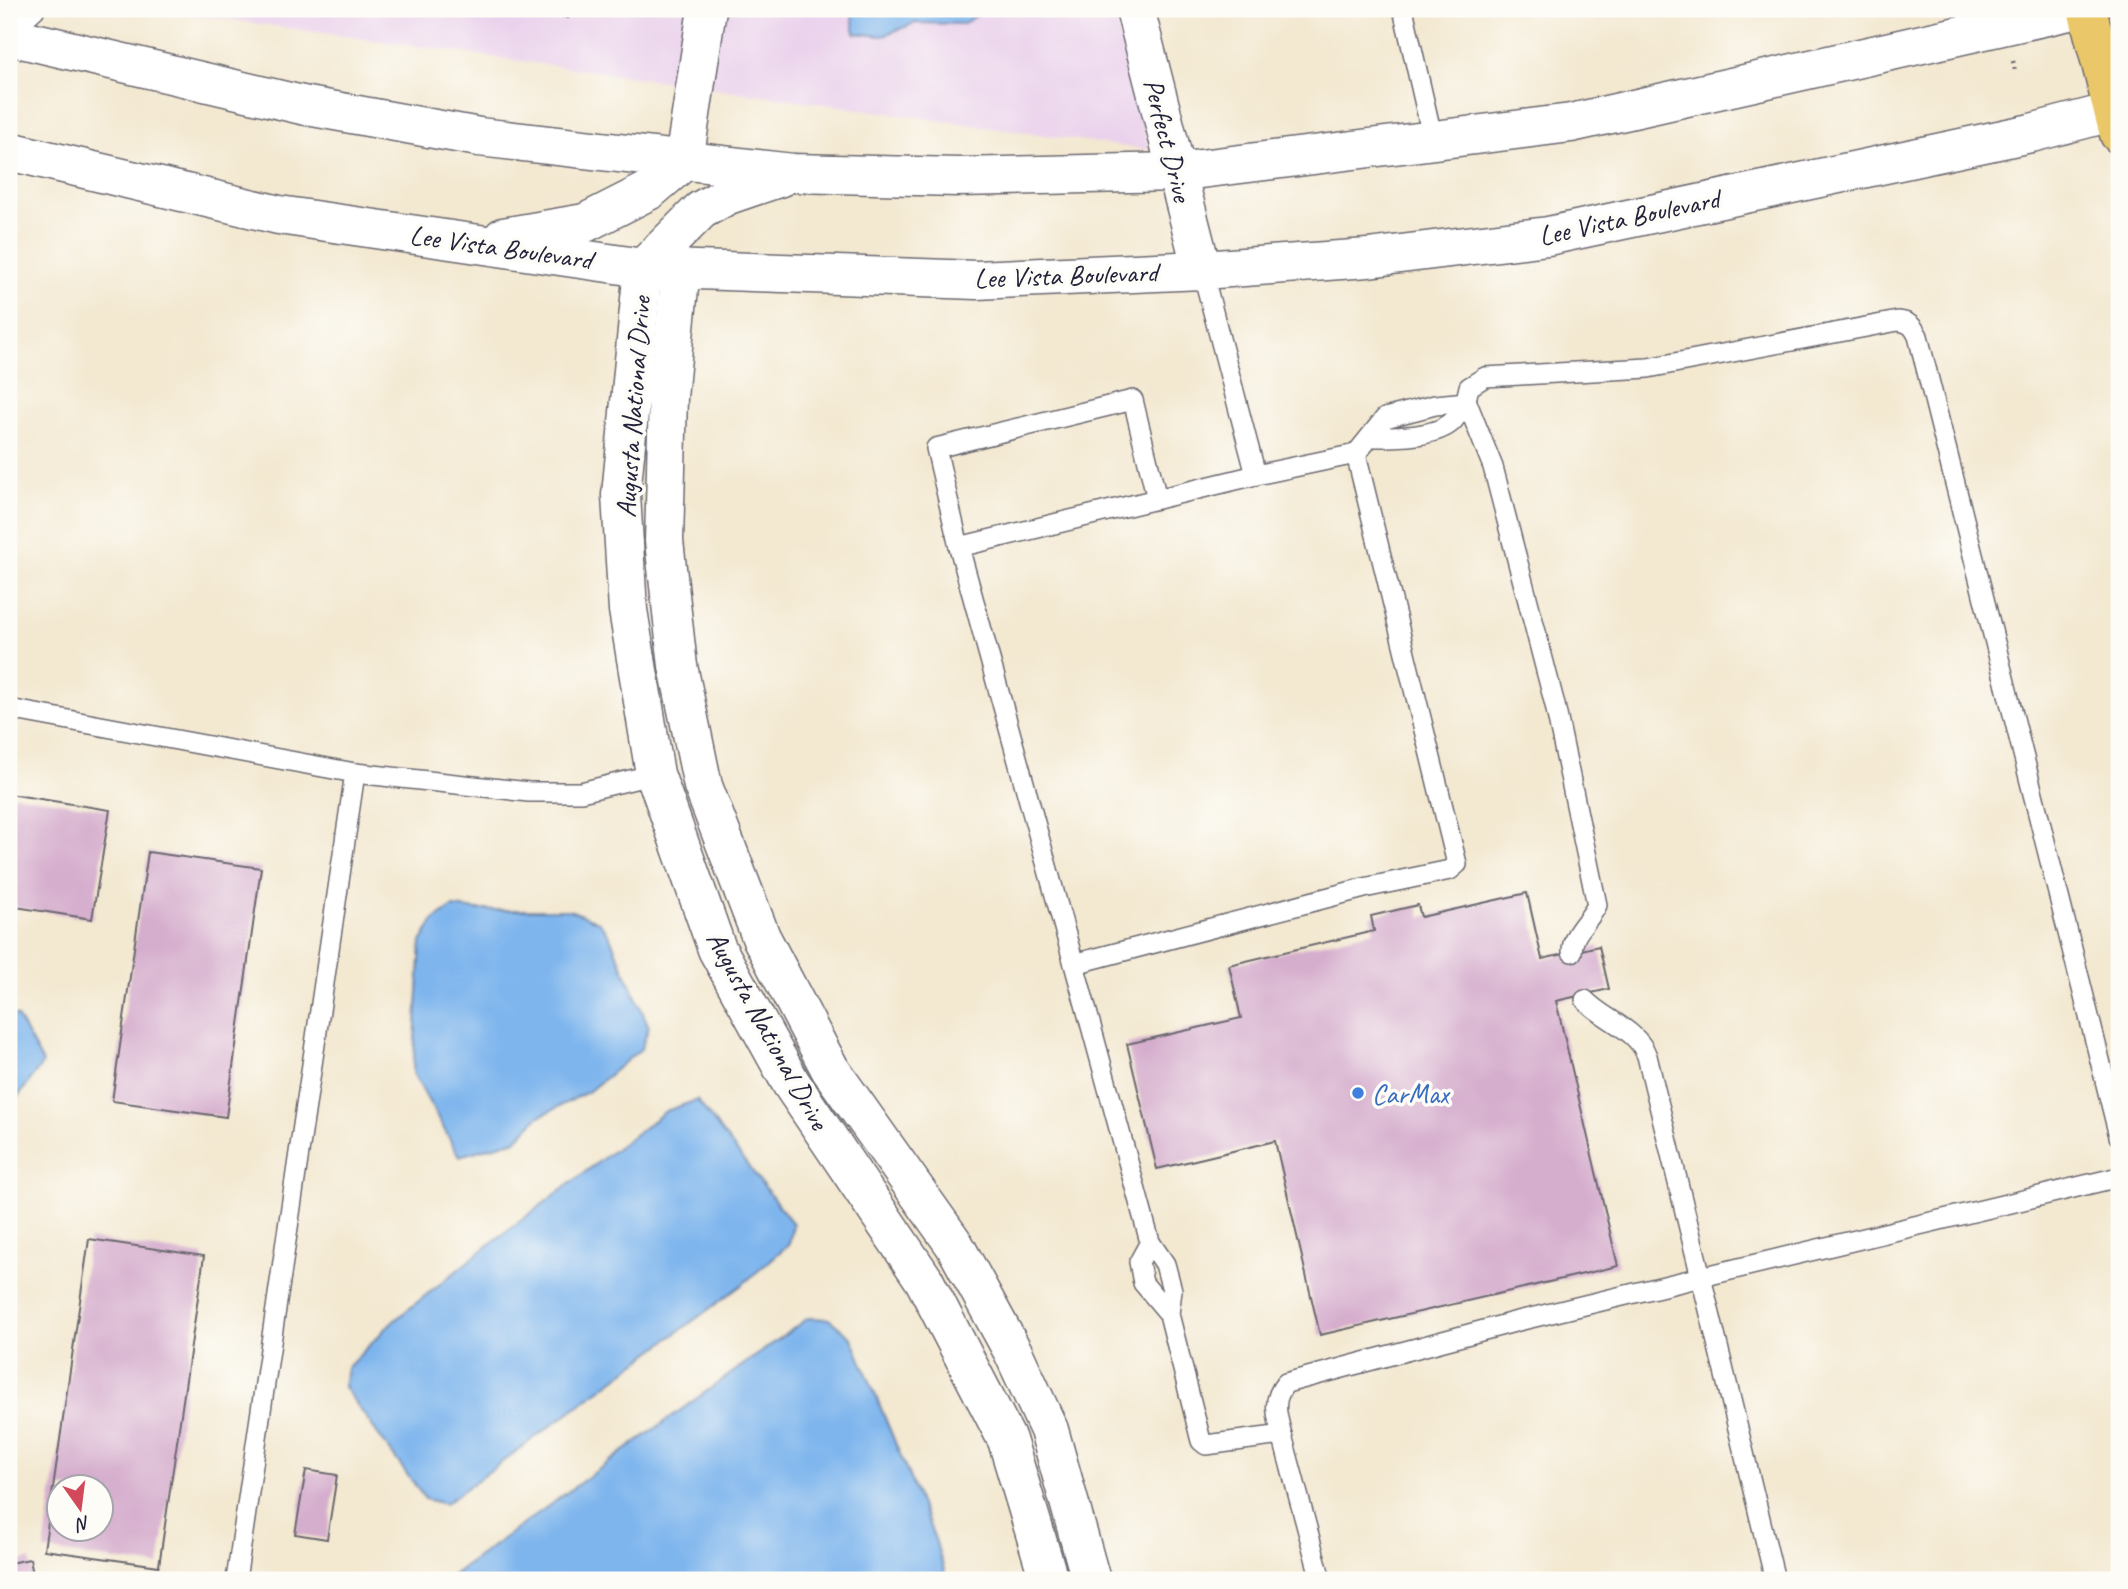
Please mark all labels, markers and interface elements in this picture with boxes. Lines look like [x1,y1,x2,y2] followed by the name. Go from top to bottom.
[1136,75,1201,207] street label: Perfect Drive
[1536,180,1726,253] street label: Lee Vista Boulevard
[408,217,598,278] street label: Lee Vista Boulevard
[974,254,1162,296] street label: Lee Vista Boulevard
[608,293,658,519] street label: Augusta National Drive
[699,925,838,1137] street label: Augusta National Drive
[1372,1076,1451,1111] place label: CarMax
[1350,1085,1366,1101] marker: CarMax
[46,1474,116,1544] north arrow
[72,1510,92,1537] text: N

